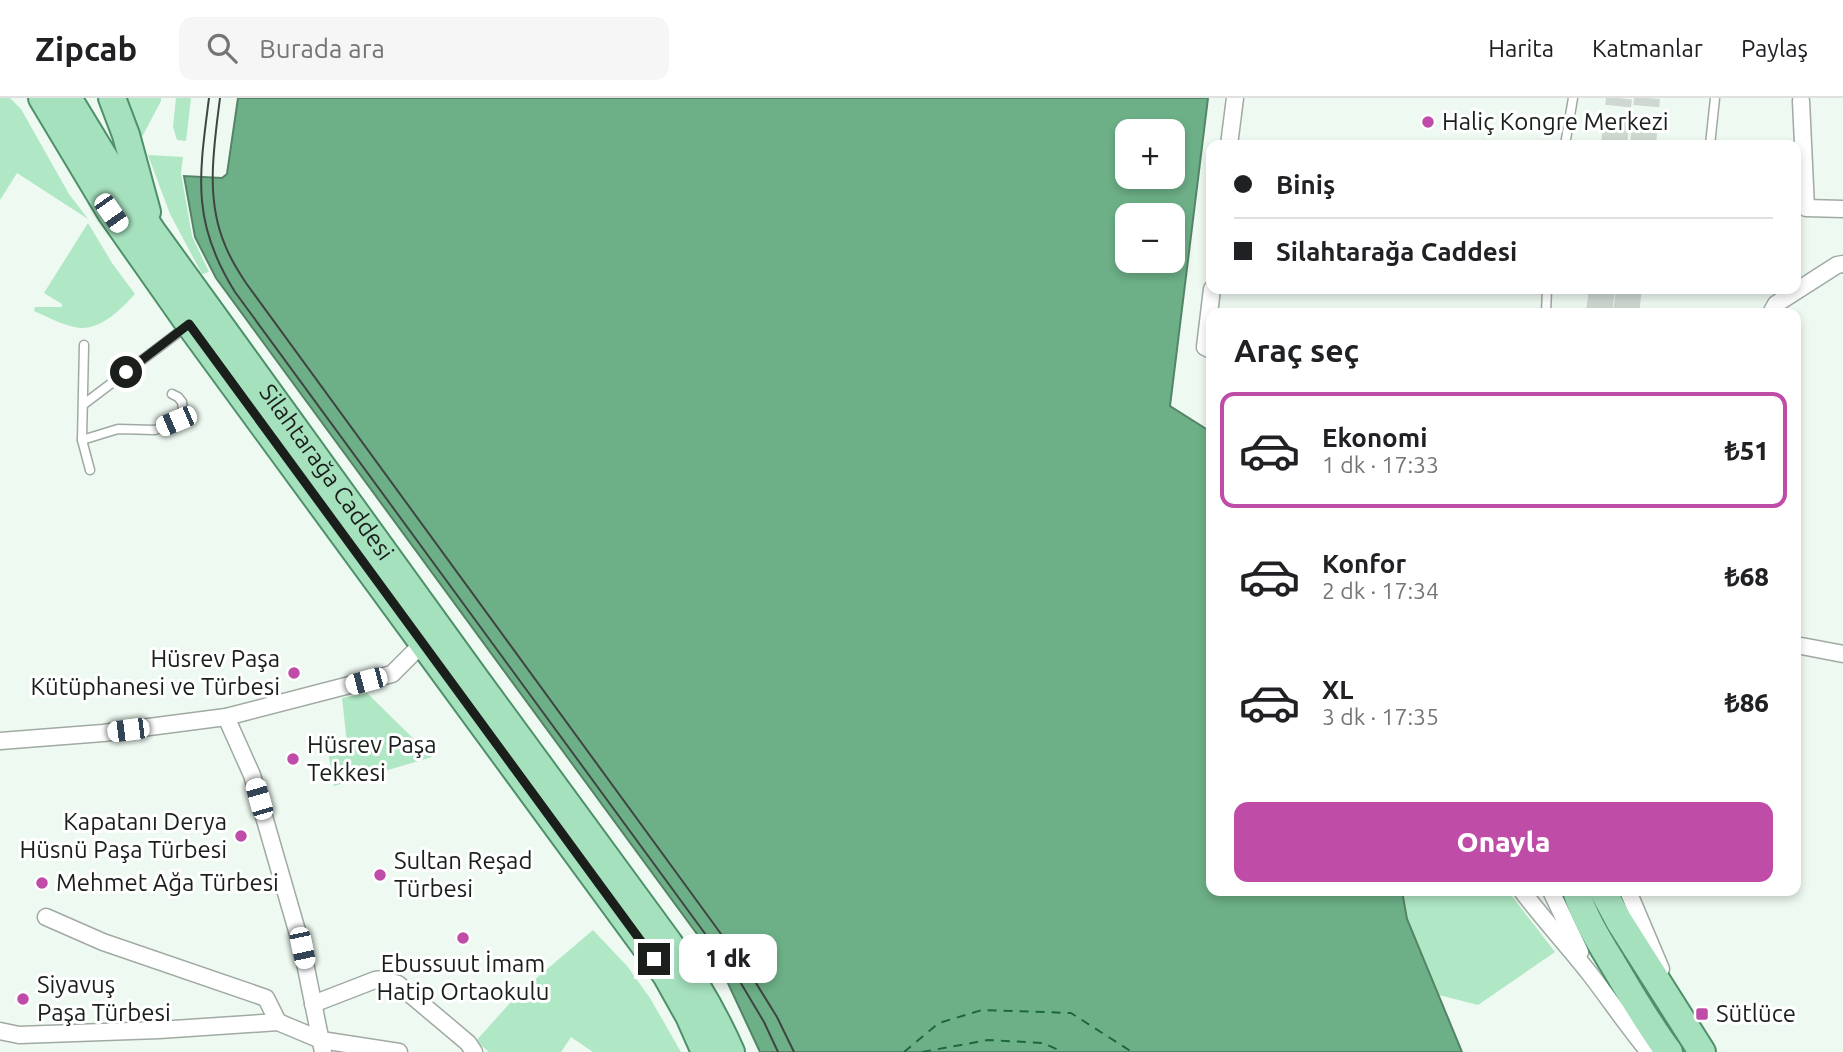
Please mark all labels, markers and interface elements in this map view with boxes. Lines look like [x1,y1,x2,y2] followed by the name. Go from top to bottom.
[179,17,669,80] search box
[203,29,241,67] icon: search
[35,30,137,67] text: Zipcab
[259,34,385,63] text: Burada ara
[1488,35,1554,62] text: Harita
[1592,35,1703,62] text: Katmanlar
[1741,35,1808,62] text: Paylaş
[1442,108,1669,135] place label: Haliç Kongre Merkezi
[1420,114,1436,130] marker: Haliç Kongre Merkezi
[1115,119,1185,273] map controls
[1115,119,1185,189] button: +
[1276,170,1335,199] text: Biniş
[91,190,132,236] car
[1115,203,1185,273] button: −
[1276,237,1517,266] text: Silahtarağa Caddesi
[1234,332,1359,368] text: Araç seç
[110,356,142,388] route start
[254,379,399,565] street label: Silahtarağa Caddesi
[153,403,200,439] car
[1238,419,1301,482] icon: car
[1322,423,1427,452] text: Ekonomi
[1725,436,1769,465] text: ₺51
[1322,452,1439,477] text: 1 dk · 17:33
[1238,545,1301,608] icon: car
[1322,549,1406,578] text: Konfor
[1725,562,1769,591] text: ₺68
[1322,578,1439,603] text: 2 dk · 17:34
[30,645,280,700] place label: Hüsrev Paşa Kütüphanesi ve Türbesi
[286,665,302,681] marker: Hüsrev Paşa Kütüphanesi ve Türbesi
[343,665,390,697] car
[1238,671,1301,734] icon: car
[1322,675,1353,704] text: XL
[1725,688,1769,717] text: ₺86
[1322,704,1439,729] text: 3 dk · 17:35
[106,717,151,743] car
[307,731,437,786] place label: Hüsrev Paşa Tekkesi
[285,751,301,767] marker: Hüsrev Paşa Tekkesi
[244,776,275,822] car
[1234,802,1773,882] button: Onayla
[20,808,227,863] place label: Kapatanı Derya Hüsnü Paşa Türbesi
[233,828,249,844] marker: Kapatanı Derya Hüsnü Paşa Türbesi
[394,847,532,902] place label: Sultan Reşad Türbesi
[372,867,388,883] marker: Sultan Reşad Türbesi
[56,869,279,896] place label: Mehmet Ağa Türbesi
[34,875,50,891] marker: Mehmet Ağa Türbesi
[288,925,317,971] car
[455,930,471,946] marker: Ebussuut İmam Hatip Ortaokulu
[678,934,776,984] callout: 1 dk
[638,943,670,975] route end
[705,946,751,971] text: 1 dk
[376,950,550,1005] place label: Ebussuut İmam Hatip Ortaokulu
[37,971,171,1026] place label: Siyavuş Paşa Türbesi
[15,991,31,1007] marker: Siyavuş Paşa Türbesi
[1716,1000,1796,1027] place label: Sütlüce
[1694,1006,1710,1022] marker: Sütlüce

